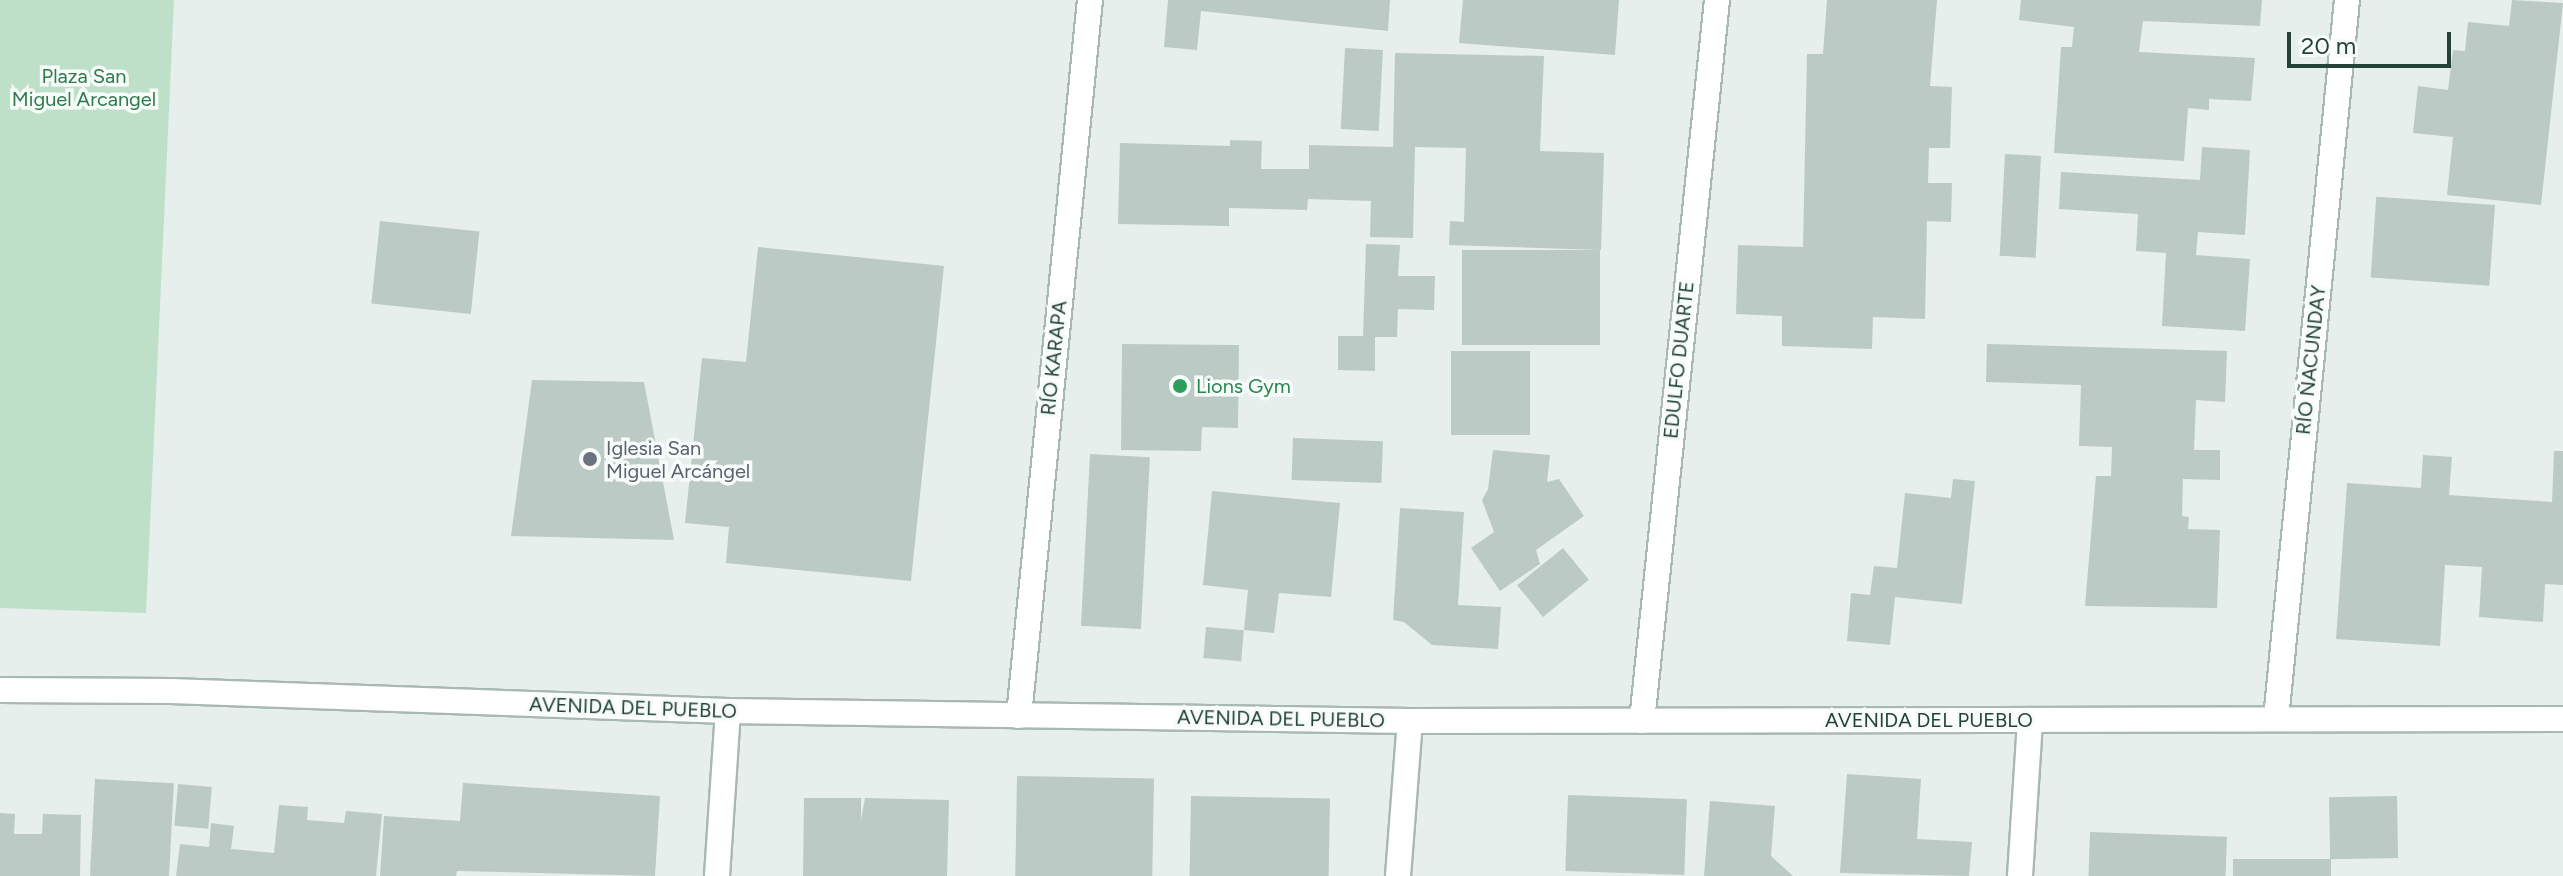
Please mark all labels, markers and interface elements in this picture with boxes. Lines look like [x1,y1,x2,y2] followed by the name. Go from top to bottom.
[2291,16,2455,66] scale bar
[2301,31,2356,60] text: 20 m
[12,65,156,112] park label: Plaza San Miguel Arcangel
[1659,280,1699,440] street label: EDULFO DUARTE
[2291,284,2331,436] street label: RÍO ÑACUNDAY
[1036,299,1072,417] street label: RÍO KARAPA
[1196,374,1291,398] place label: Lions Gym
[1171,377,1189,395] marker: Lions Gym
[606,436,750,483] place label: Iglesia San Miguel Arcángel
[581,450,599,468] marker: Iglesia San Miguel Arcángel
[529,692,737,724] street label: AVENIDA DEL PUEBLO
[1177,705,1385,733] street label: AVENIDA DEL PUEBLO
[1825,708,2033,732] street label: AVENIDA DEL PUEBLO

